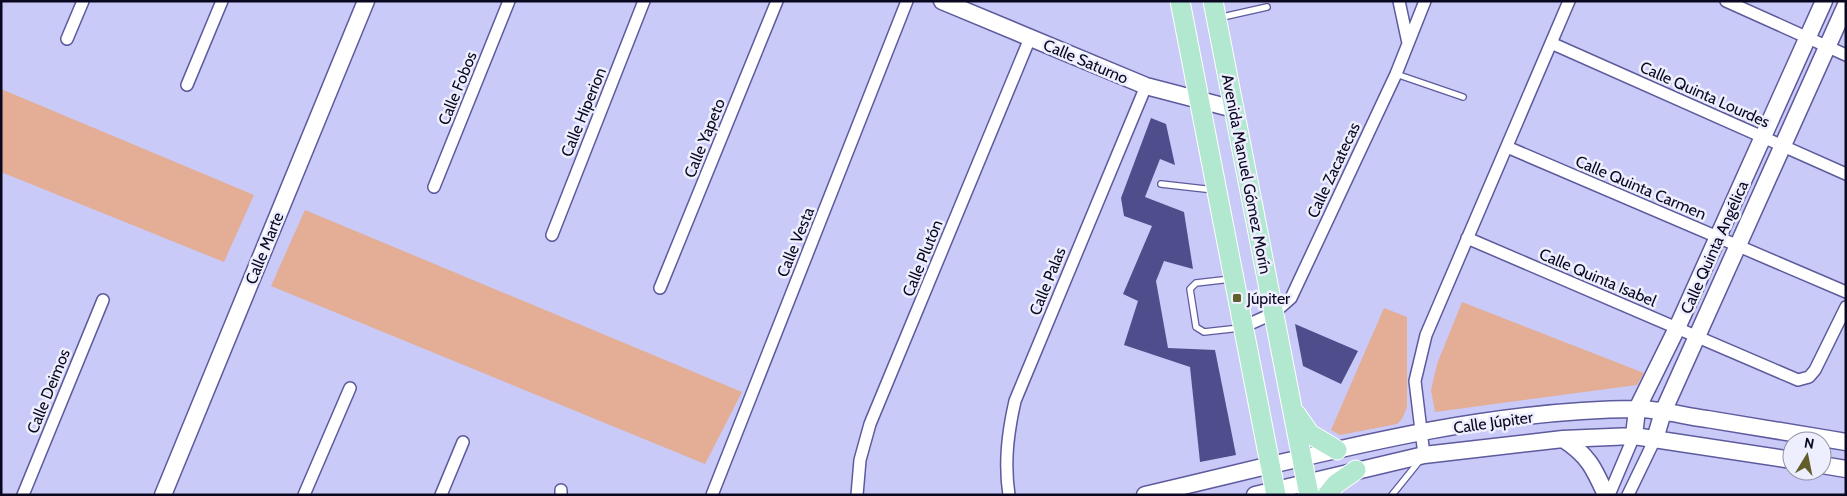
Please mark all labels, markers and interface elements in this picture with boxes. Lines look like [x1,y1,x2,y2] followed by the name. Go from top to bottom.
[1041,35,1131,88] street label: Calle Saturno
[434,48,481,128] street label: Calle Fobos
[1637,57,1773,132] street label: Calle Quinta Lourdes
[557,65,610,160] street label: Calle Hiperion
[1218,73,1275,276] street label: Avenida Manuel Gómez Morín
[680,96,729,181] street label: Calle Yapeto
[1303,119,1364,221] street label: Calle Zacatecas
[1573,151,1709,224] street label: Calle Quinta Carmen
[1677,178,1752,317] street label: Calle Quinta Angélica
[773,204,818,280] street label: Calle Vesta
[241,209,287,287] street label: Calle Marte
[898,217,946,299] street label: Calle Plutón
[1025,244,1070,318] street label: Calle Palas
[1536,244,1659,311] street label: Calle Quinta Isabel
[1246,289,1291,308] place label: Júpiter
[1231,292,1243,304] marker: Júpiter
[23,346,74,436] street label: Calle Deimos
[1452,407,1535,437] street label: Calle Júpiter
[1782,431,1832,481] north arrow
[1803,433,1816,453] text: N

